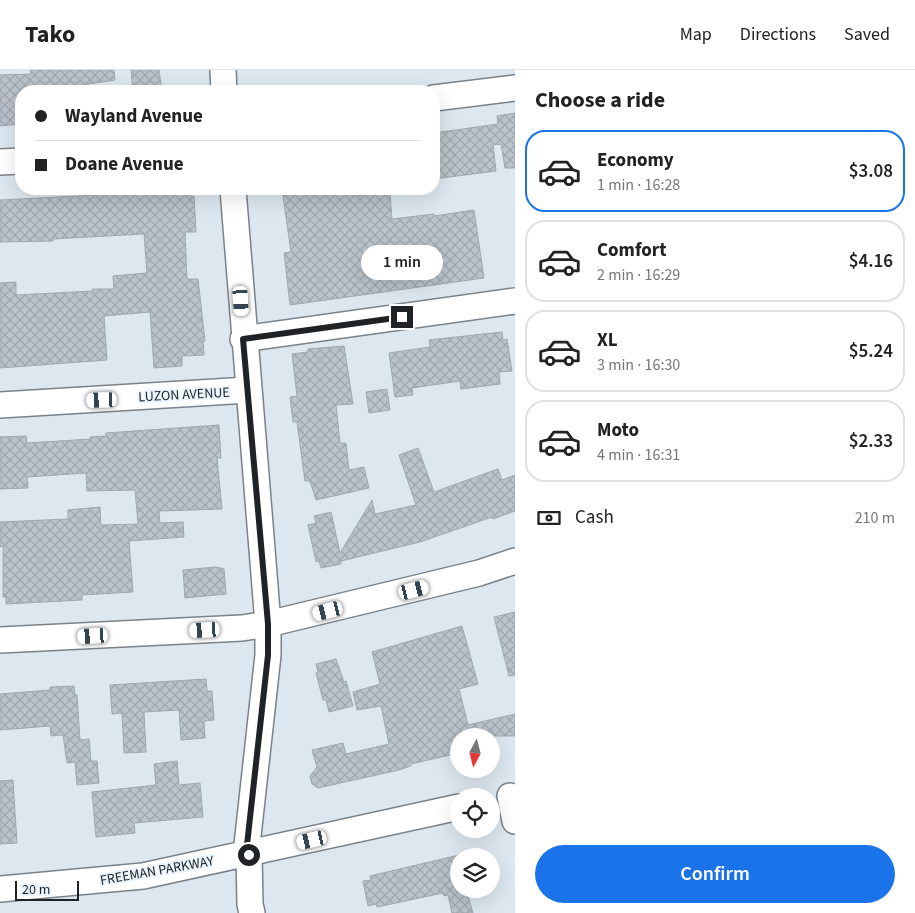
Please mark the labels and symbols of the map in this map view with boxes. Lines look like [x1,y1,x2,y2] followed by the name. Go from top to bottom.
[361,244,443,280] callout: 1 min
[232,286,249,316] car
[391,306,413,328] route end
[138,383,230,407] street label: LUZON AVENUE
[86,392,117,408] car
[397,579,430,601] car
[311,600,344,622] car
[189,622,220,638] car
[77,628,108,644] car
[450,728,500,778] north arrow
[295,829,328,851] car
[238,844,260,866] route start
[99,851,216,891] street label: FREEMAN PARKWAY
[15,878,79,901] scale bar

